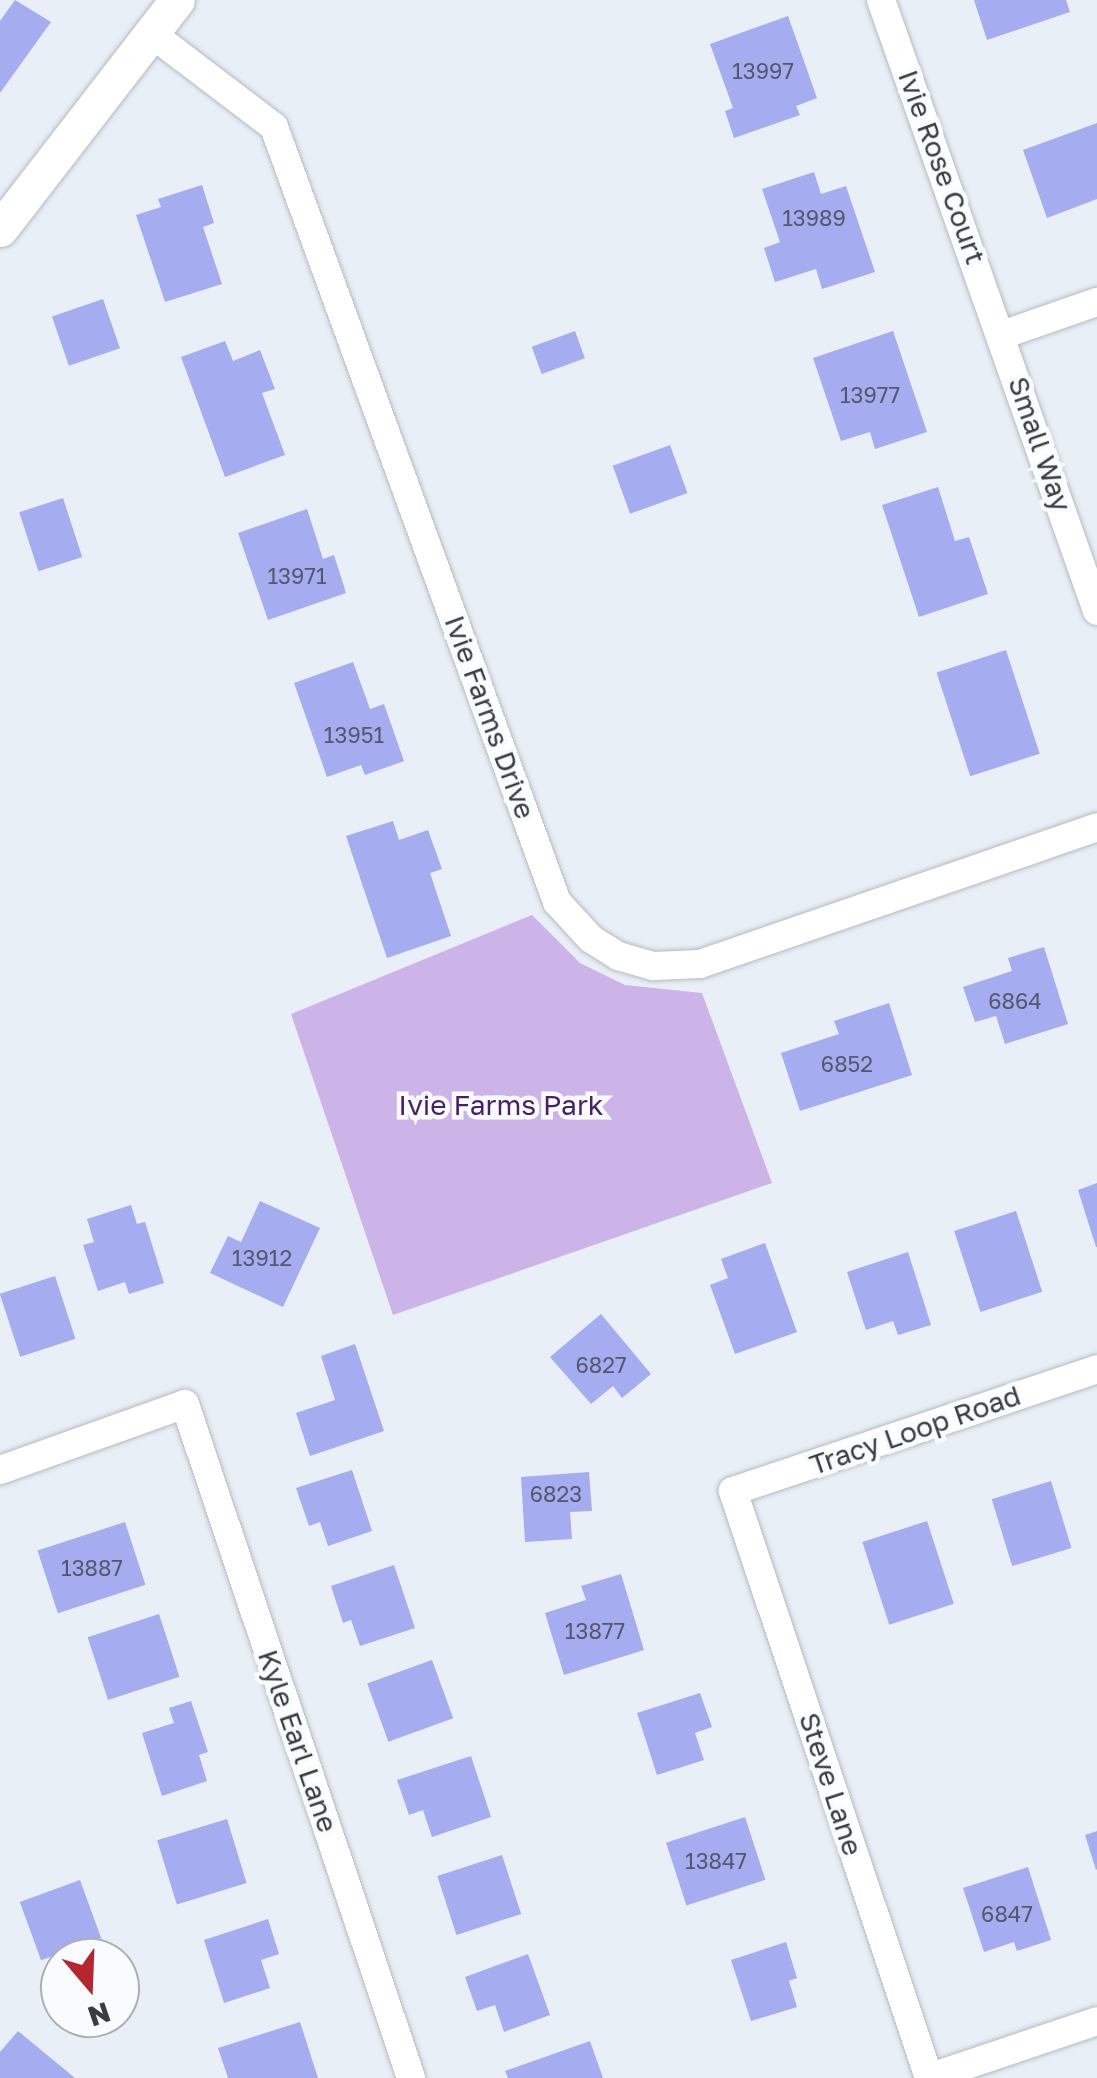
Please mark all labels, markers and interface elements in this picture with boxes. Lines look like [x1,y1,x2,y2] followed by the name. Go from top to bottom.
[732,58,794,84] house number: 13997
[891,65,993,269] street label: Ivie Rose Court
[782,205,846,231] house number: 13989
[1001,372,1079,516] street label: Small Way
[840,382,900,408] house number: 13977
[267,563,327,589] house number: 13971
[438,611,542,823] street label: Ivie Farms Drive
[324,722,384,748] house number: 13951
[988,988,1042,1014] house number: 6864
[821,1051,873,1077] house number: 6852
[398,1088,604,1122] park label: Ivie Farms Park
[232,1245,292,1271] house number: 13912
[575,1352,627,1378] house number: 6827
[805,1378,1025,1482] street label: Tracy Loop Road
[530,1481,582,1507] house number: 6823
[61,1555,123,1581] house number: 13887
[565,1618,625,1644] house number: 13877
[251,1645,345,1837] street label: Kyle Earl Lane
[792,1708,870,1860] street label: Steve Lane
[685,1848,747,1874] house number: 13847
[981,1901,1033,1927] house number: 6847
[40,1938,140,2038] north arrow
[84,1996,115,2034] text: N

